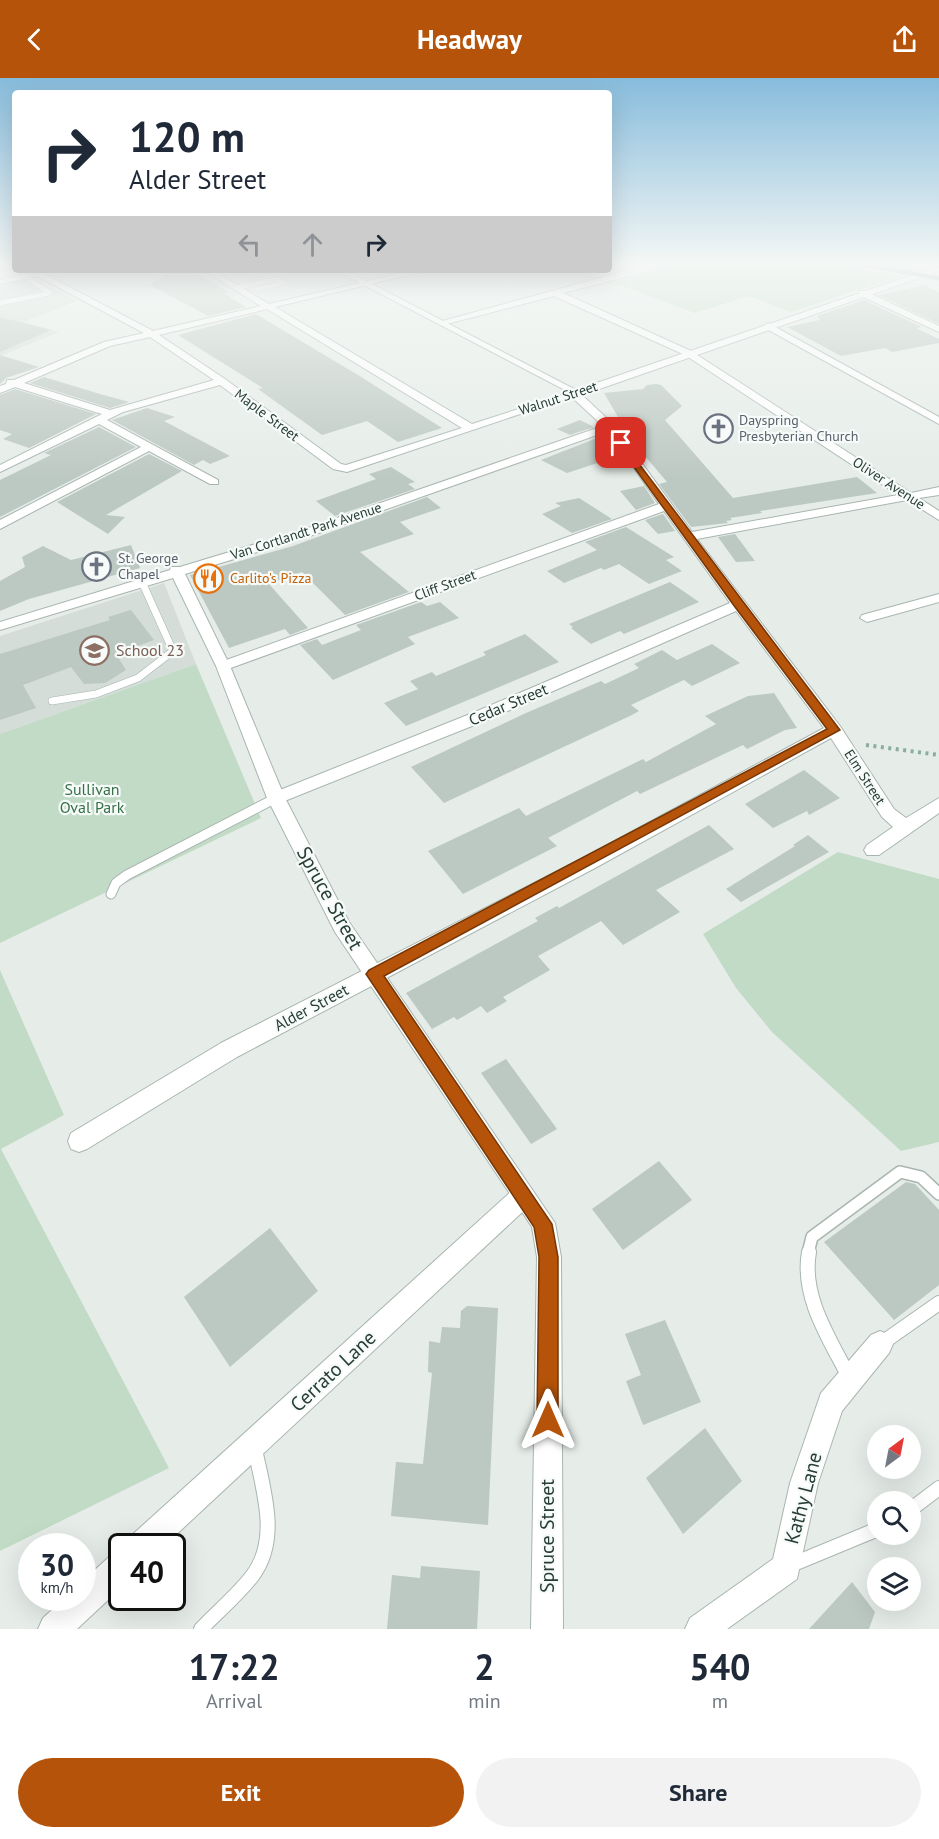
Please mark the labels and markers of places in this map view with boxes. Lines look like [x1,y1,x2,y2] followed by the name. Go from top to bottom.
[739,411,859,445] place label: Dayspring Presbyterian Church
[702,412,734,444] church icon: Dayspring Presbyterian Church
[595,417,646,468] pin
[118,549,178,583] place label: St. George Chapel
[81,550,113,582] church icon: St. George Chapel
[193,562,225,594] restaurant icon: Carlito's Pizza
[230,569,312,587] place label: Carlito's Pizza
[79,634,111,666] school or university icon: School 23
[116,640,184,660] place label: School 23

